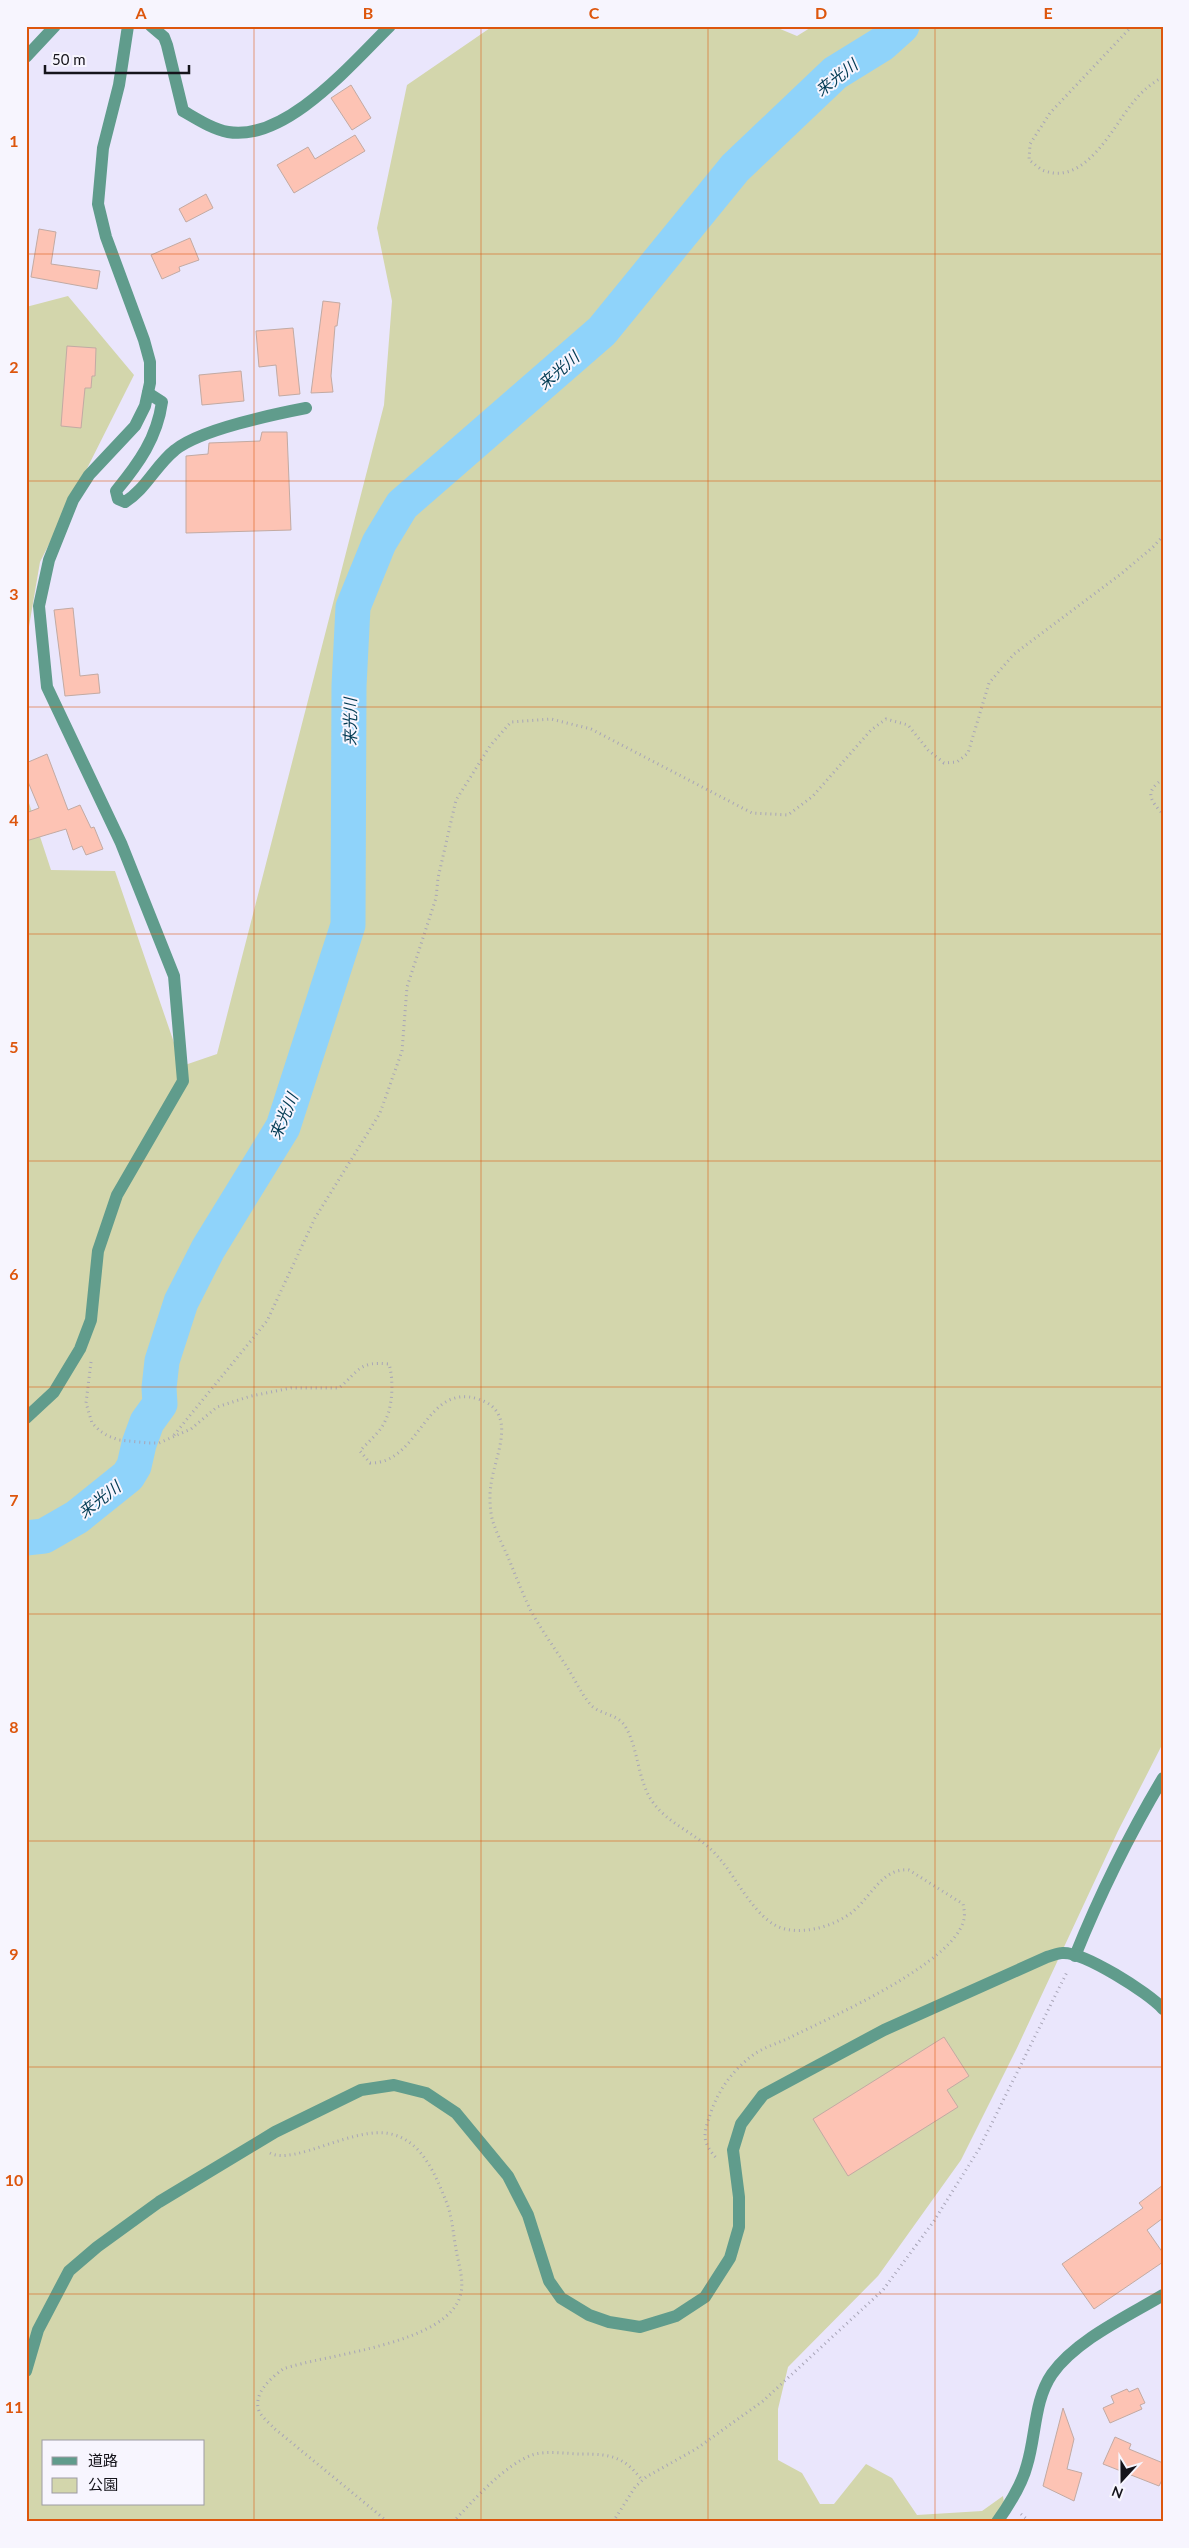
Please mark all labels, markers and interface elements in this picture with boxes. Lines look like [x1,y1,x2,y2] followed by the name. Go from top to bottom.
[134,3,147,22] text: A
[363,3,373,22] text: B
[589,3,600,22] text: C
[815,3,827,22] text: D
[1043,3,1053,22] text: E
[45,42,189,74] scale bar
[52,50,86,68] text: 50 m
[811,54,862,99] water label: 来光川
[9,131,19,150] text: 1
[534,346,584,393] water label: 来光川
[9,357,19,376] text: 2
[9,584,19,603] text: 3
[340,696,359,746] water label: 来光川
[9,810,19,829] text: 4
[9,1037,19,1056] text: 5
[265,1088,302,1142] water label: 来光川
[9,1264,19,1283] text: 6
[74,1476,125,1521] water label: 来光川
[9,1490,19,1509] text: 7
[9,1717,19,1736] text: 8
[9,1944,19,1963] text: 9
[5,2170,23,2189] text: 10
[5,2397,23,2416] text: 11
[42,2440,205,2506] legend
[88,2451,118,2469] text: 道路
[1096,2456,1146,2506] north arrow
[88,2475,118,2493] text: 公園
[1109,2483,1125,2502] text: N

